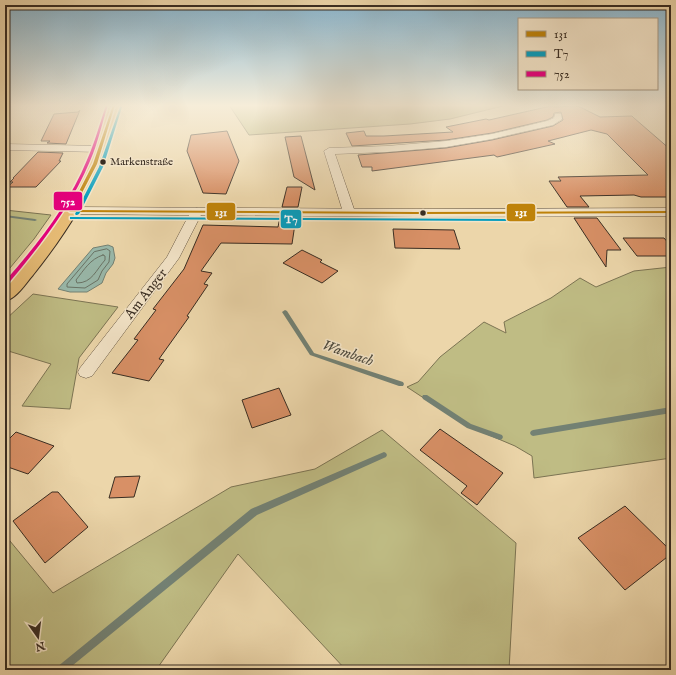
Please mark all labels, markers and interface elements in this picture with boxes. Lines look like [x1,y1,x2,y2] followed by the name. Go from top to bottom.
[518,18,658,90] legend
[554,27,567,42] text: 131
[554,47,568,62] text: T7
[554,67,570,82] text: 752
[110,155,173,169] place label: Markenstraße
[98,157,108,167] marker: Markenstraße
[53,191,83,211] line badge: 752
[61,195,76,209] text: 752
[206,202,236,221] line badge: 131
[506,203,536,222] line badge: 131
[215,206,227,220] text: 131
[515,206,527,220] text: 131
[418,208,428,218] unlabelled marker
[280,209,302,229] line badge: T7
[283,213,298,227] text: T7
[120,265,171,324] street label: Am Anger
[320,335,377,371] water label: Wambach
[18,617,58,657] north arrow
[33,638,47,654] text: N

